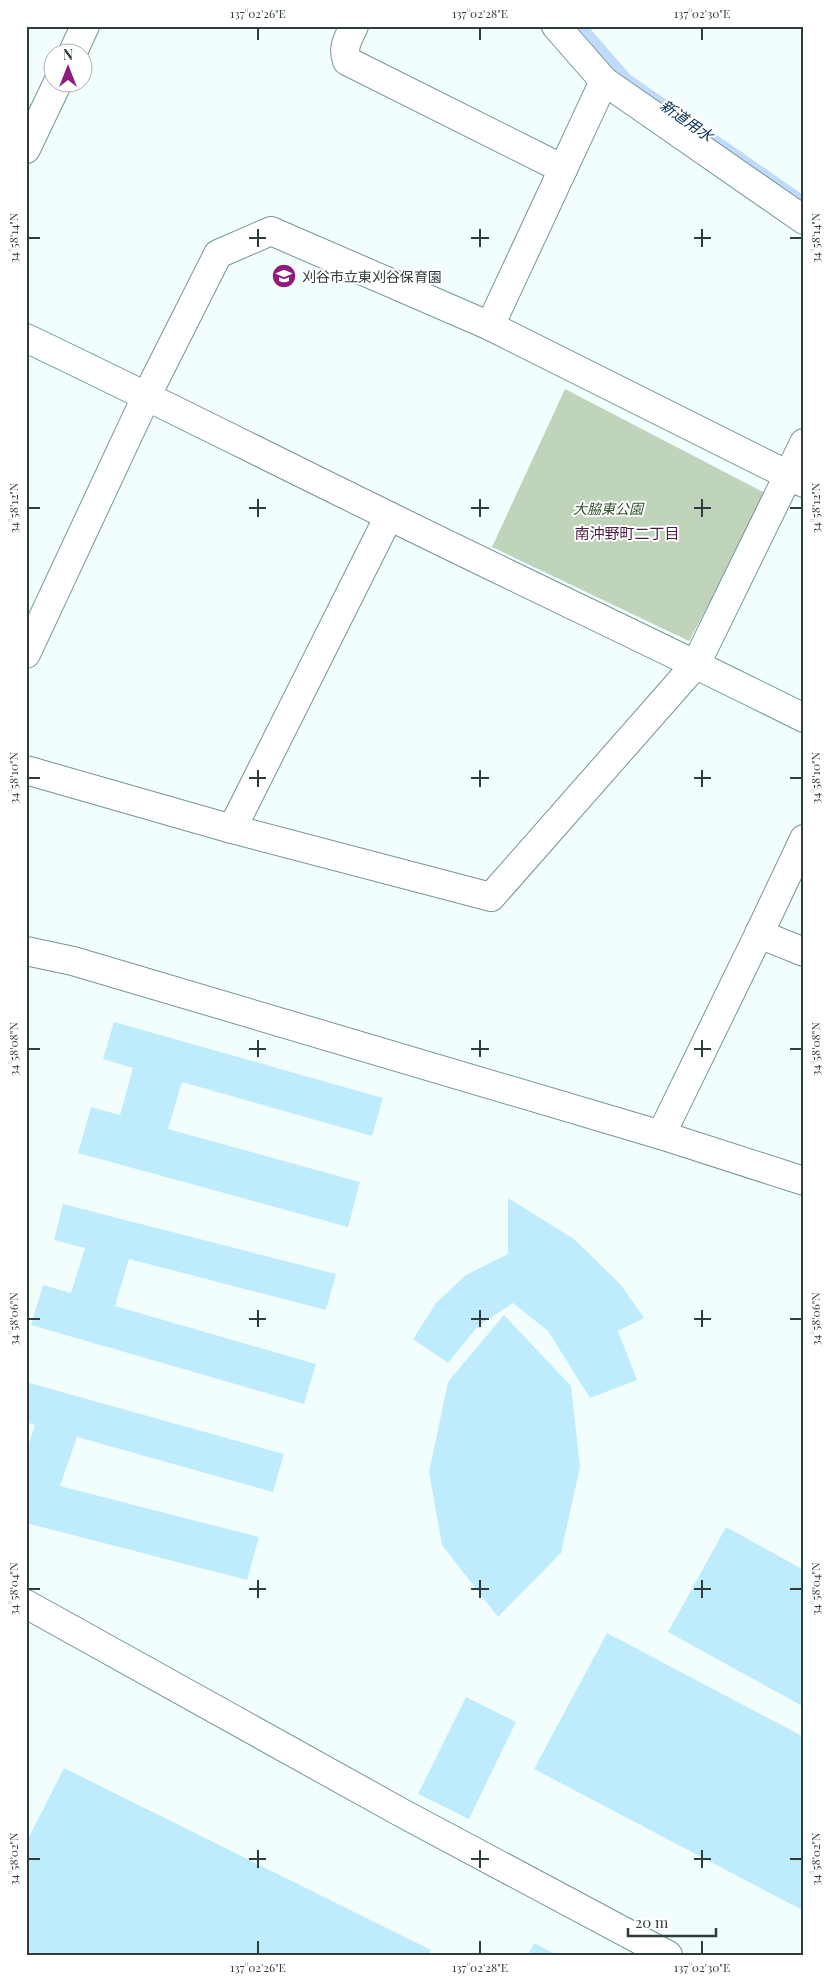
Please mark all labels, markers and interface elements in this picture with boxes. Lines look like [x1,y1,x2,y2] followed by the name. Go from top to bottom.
[230,5,286,21] text: 137°02'26"E
[452,5,508,21] text: 137°02'28"E
[674,5,730,21] text: 137°02'30"E
[42,42,92,92] north arrow
[63,45,73,64] text: N
[657,95,719,147] water label: 新道用水
[5,212,21,263] text: 34°58'14"N
[807,212,823,263] text: 34°58'14"N
[271,263,297,289] school or university icon: 刈谷市立東刈谷保育園
[302,267,442,286] place label: 刈谷市立東刈谷保育園
[5,482,21,533] text: 34°58'12"N
[807,482,823,533] text: 34°58'12"N
[573,499,645,518] park label: 大脇東公園
[574,523,680,543] district label: 南沖野町二丁目
[5,751,21,804] text: 34°58'10"N
[807,751,823,804] text: 34°58'10"N
[5,1022,21,1076] text: 34°58'08"N
[807,1022,823,1076] text: 34°58'08"N
[5,1292,21,1346] text: 34°58'06"N
[807,1292,823,1346] text: 34°58'06"N
[5,1562,21,1616] text: 34°58'04"N
[807,1562,823,1616] text: 34°58'04"N
[5,1832,21,1886] text: 34°58'02"N
[807,1832,823,1886] text: 34°58'02"N
[628,1906,715,1938] scale bar
[635,1912,669,1932] text: 20 m
[230,1959,286,1975] text: 137°02'26"E
[452,1959,508,1975] text: 137°02'28"E
[674,1959,730,1975] text: 137°02'30"E

